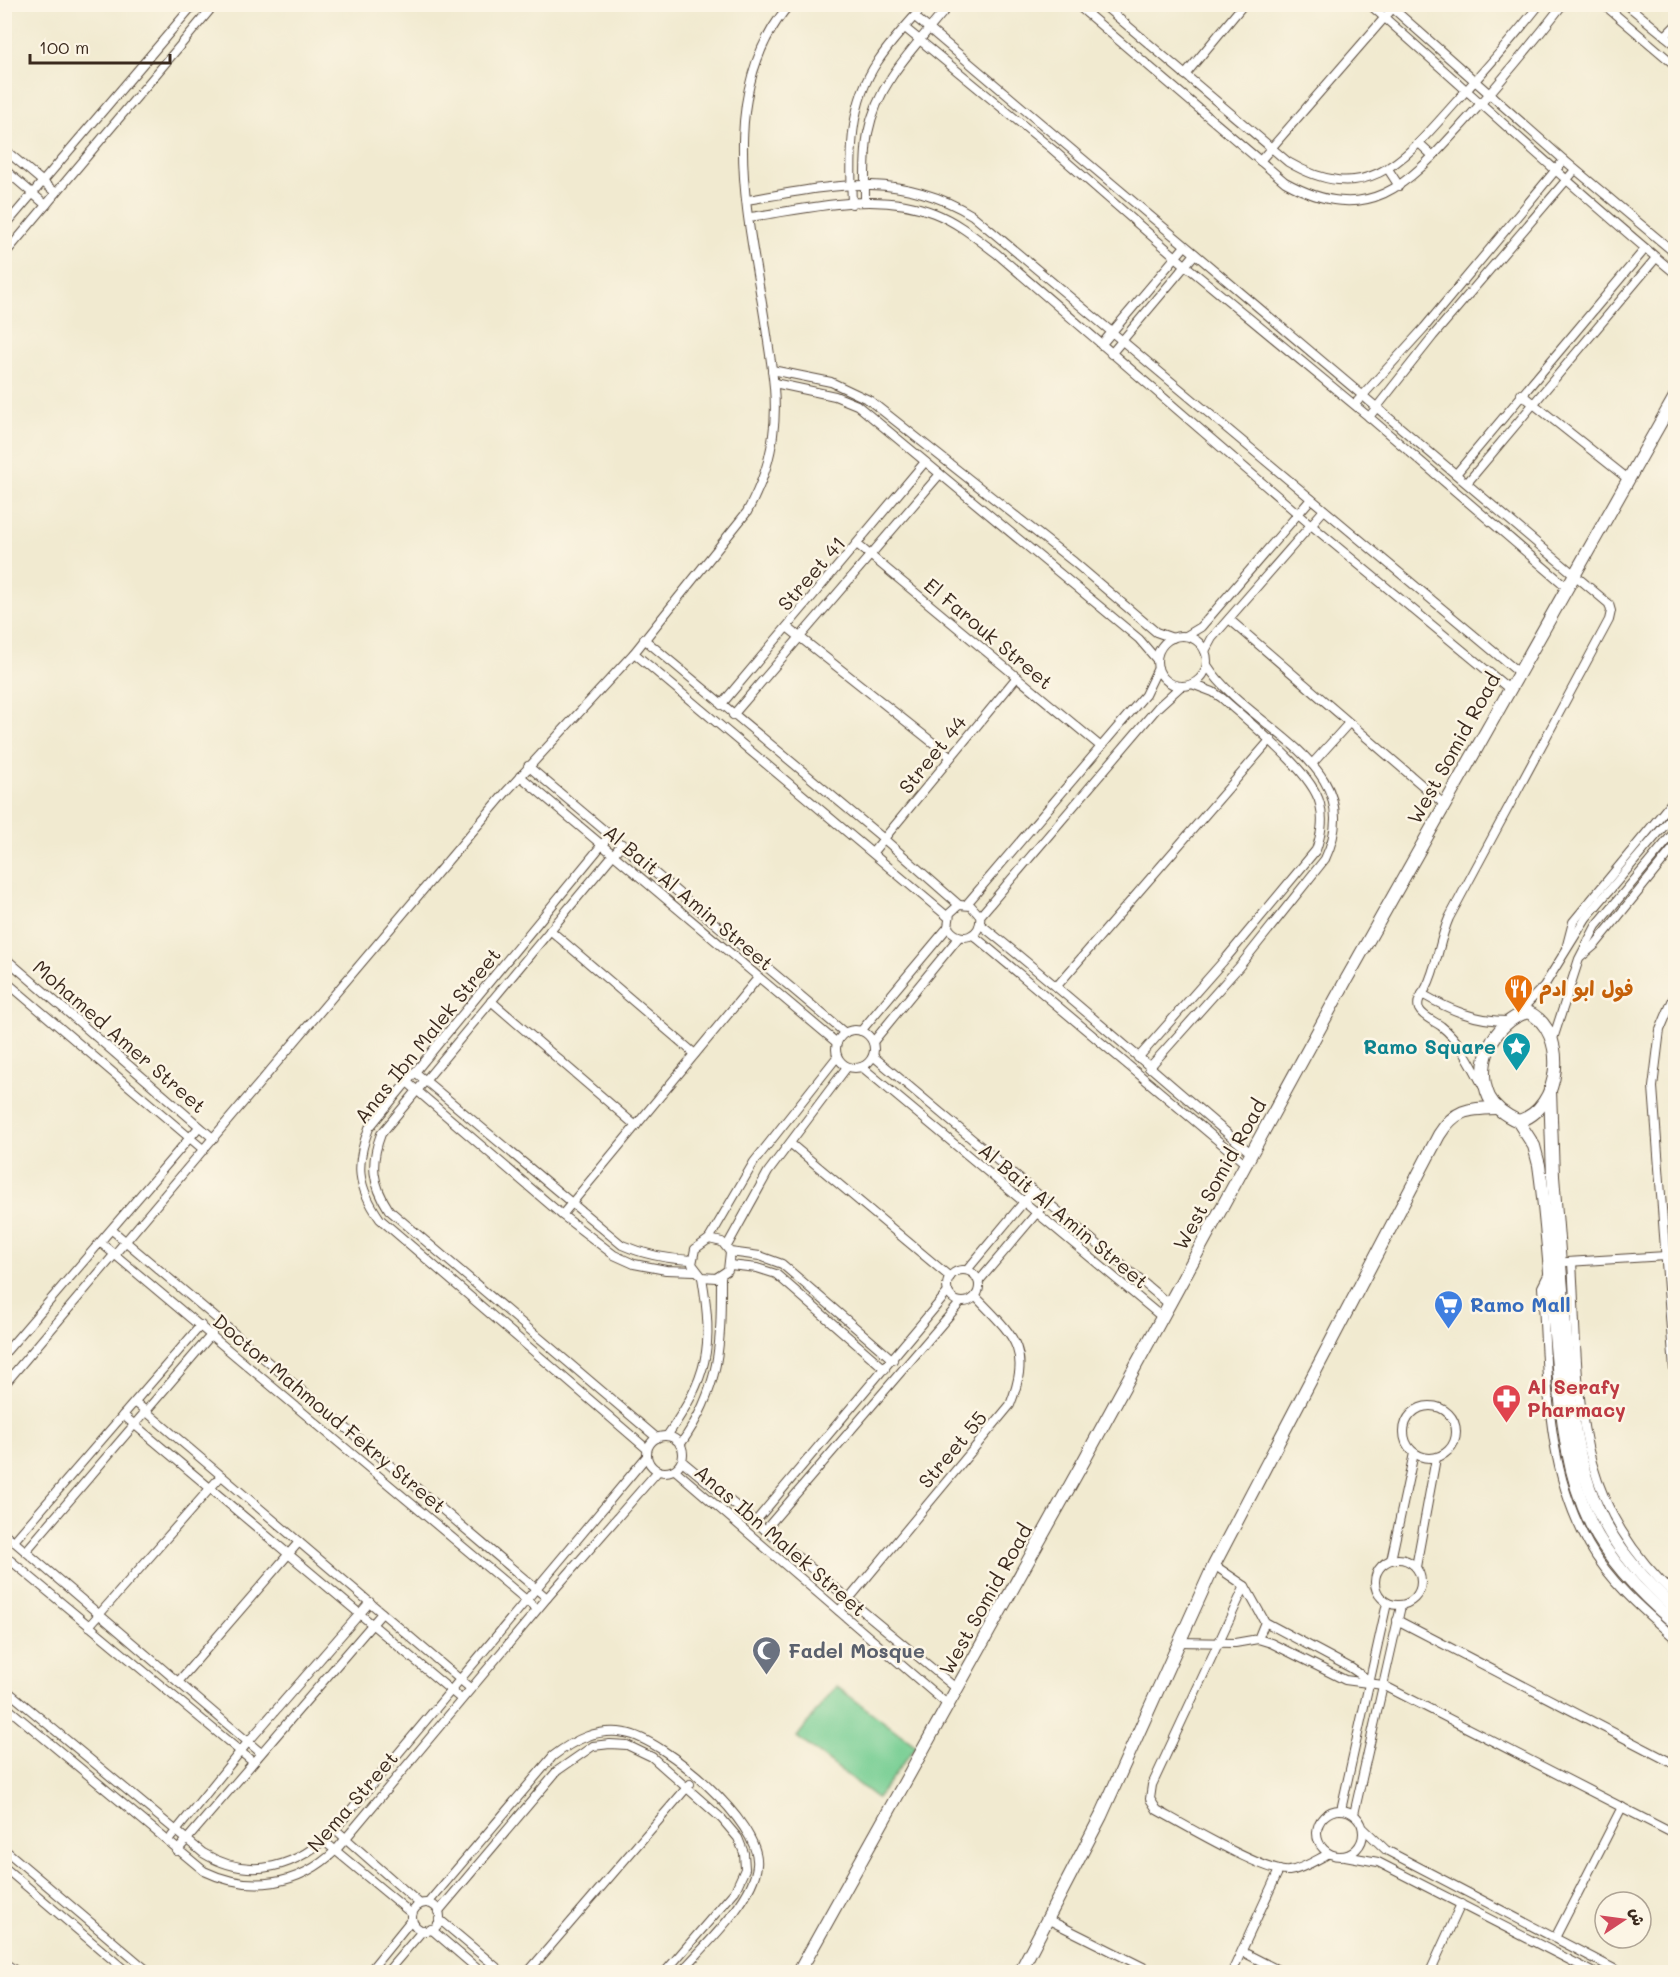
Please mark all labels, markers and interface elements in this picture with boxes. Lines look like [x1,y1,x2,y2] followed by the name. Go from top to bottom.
[30,27,170,65] scale bar
[39,35,89,59] text: 100 m
[771,530,851,616] street label: Street 41
[919,572,1059,694] street label: El Farouk Street
[1401,668,1505,828] street label: West Somid Road
[892,709,972,799] street label: Street 44
[599,818,779,976] street label: Al Bait Al Amin Street
[348,942,506,1128] street label: Anas Ibn Malek Street
[28,954,212,1118] street label: Mohamed Amer Street
[1502,972,1534,1014] restaurant icon: فول ابو ادم
[1539,975,1634,1004] place label: فول ابو ادم
[1501,1030,1533,1072] place icon: Ramo Square
[1363,1033,1496,1059] place label: Ramo Square
[1167,1094,1271,1254] street label: West Somid Road
[974,1136,1154,1294] street label: Al Bait Al Amin Street
[1433,1288,1465,1330] supermarket icon: Ramo Mall
[1470,1291,1571,1317] place label: Ramo Mall
[208,1308,452,1518] street label: Doctor Mahmoud Fekry Street
[1527,1373,1626,1422] place label: Al Serafy Pharmacy
[1490,1382,1522,1424] pharmacy icon: Al Serafy Pharmacy
[912,1405,992,1493] street label: Street 55
[690,1458,872,1622] street label: Anas Ibn Malek Street
[933,1519,1037,1679] street label: West Somid Road
[751,1634,783,1676] mosque icon: Fadel Mosque
[788,1637,925,1663] place label: Fadel Mosque
[301,1745,403,1857] street label: Nema Street
[1593,1890,1653,1950] north arrow
[1626,1906,1650,1927] text: ش

